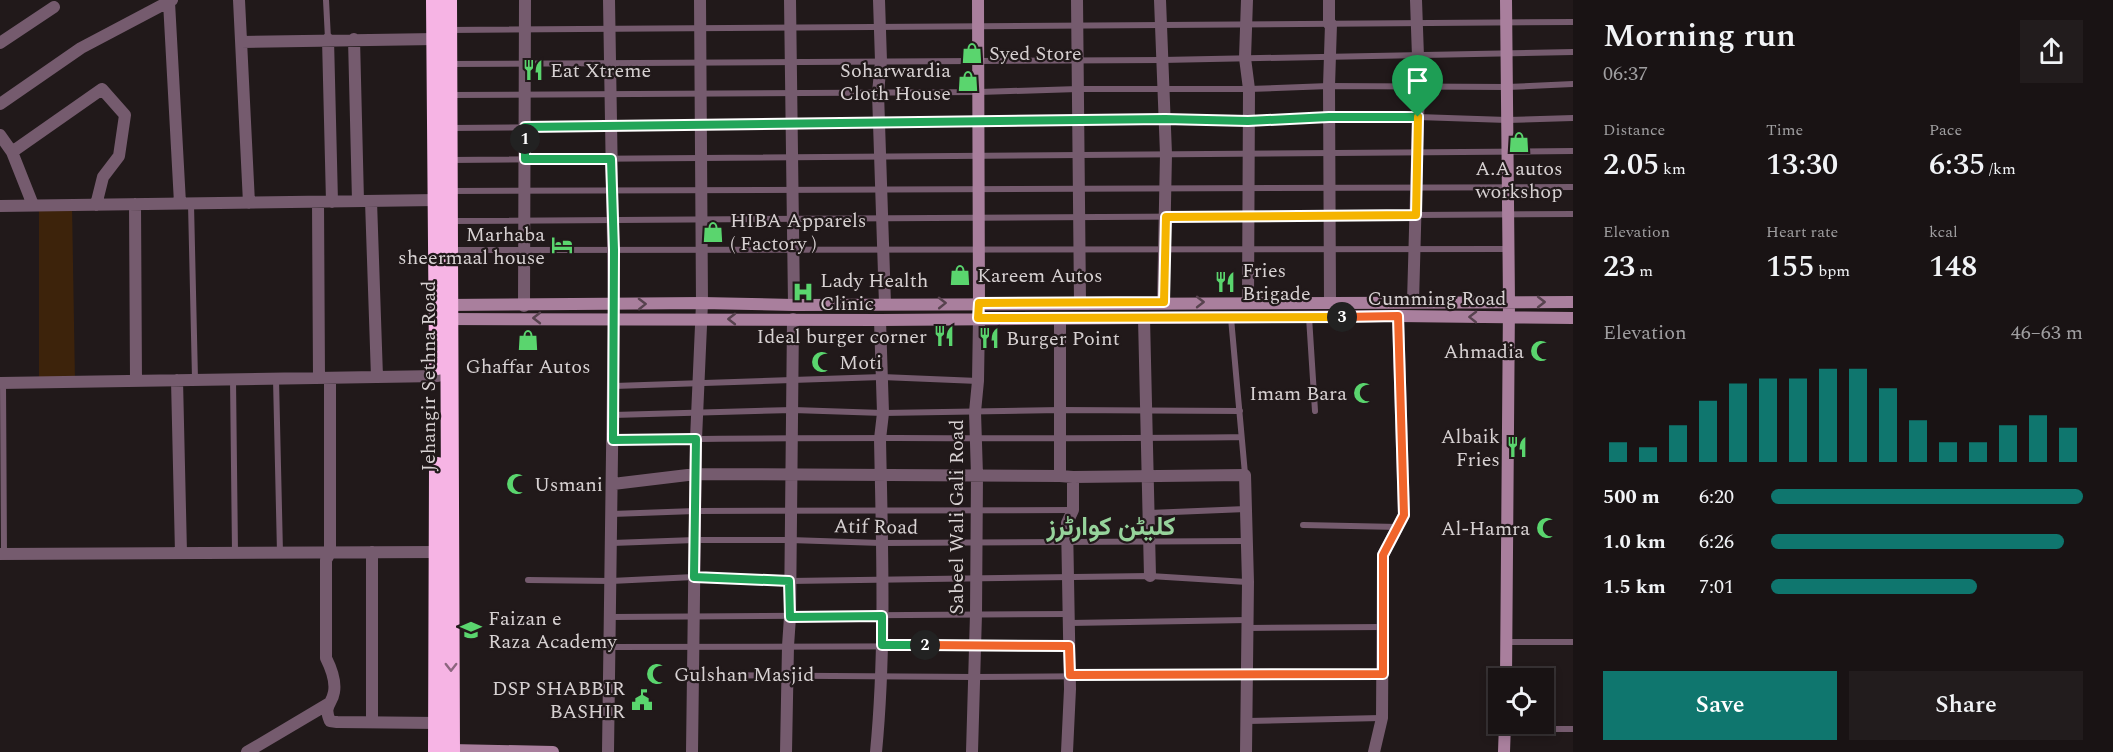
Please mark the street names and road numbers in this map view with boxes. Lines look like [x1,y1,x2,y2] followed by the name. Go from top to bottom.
[414,281,444,471] street label: Jehangir Sethna Road
[1368,284,1506,314] street label: Cumming Road
[942,419,972,615] street label: Sabeel Wali Gali Road
[833,511,919,543] street label: Atif Road

